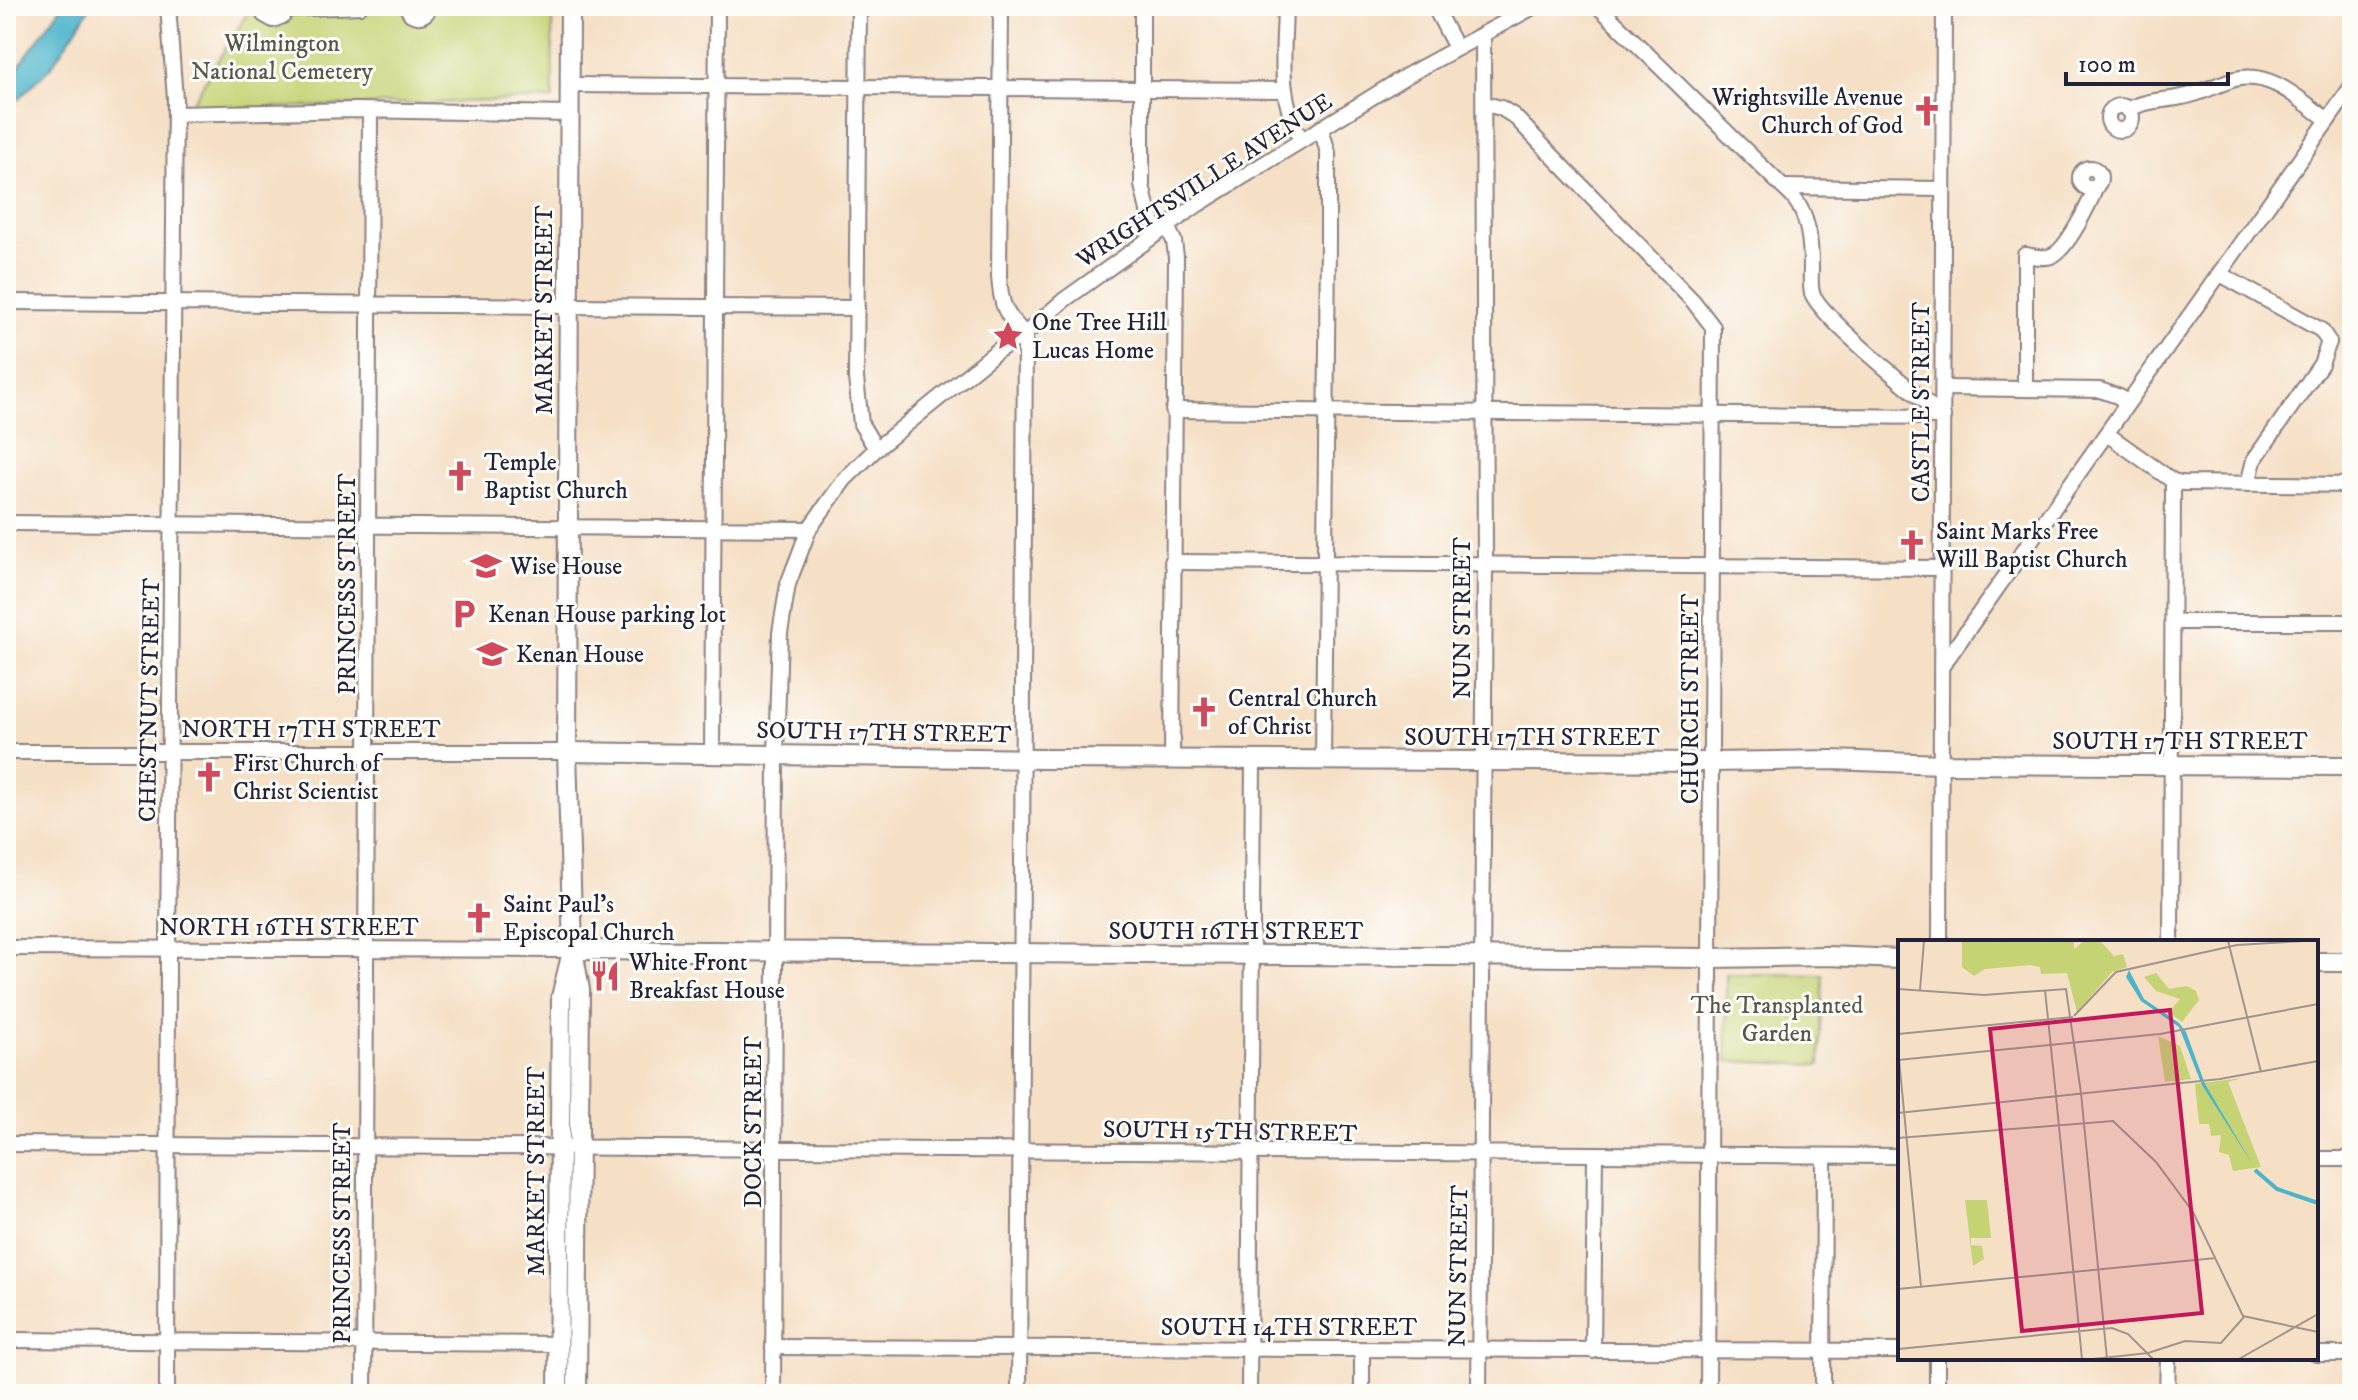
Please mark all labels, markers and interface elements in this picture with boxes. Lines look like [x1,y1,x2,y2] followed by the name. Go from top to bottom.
[191,29,373,87] park label: Wilmington National Cemetery
[2066,36,2228,86] scale bar
[2078,50,2136,80] text: 100 m
[1711,83,1903,141] place label: Wrightsville Avenue Church of God
[1070,87,1338,275] street label: WRIGHTSVILLE AVENUE
[1910,94,1944,128] church icon: Wrightsville Avenue Church of God
[530,205,560,415] street label: MARKET STREET
[1907,302,1937,502] street label: CASTLE STREET
[1032,308,1168,366] place label: One Tree Hill Lucas Home
[991,319,1025,353] place icon: One Tree Hill Lucas Home
[484,448,628,506] place label: Temple Baptist Church
[443,459,477,493] church icon: Temple Baptist Church
[333,473,363,695] street label: PRINCESS STREET
[1935,517,2128,575] place label: Saint Marks Free Will Baptist Church
[1895,528,1929,562] church icon: Saint Marks Free Will Baptist Church
[1448,537,1478,699] street label: NUN STREET
[469,549,503,583] school or university icon: Wise House
[509,552,622,582] place label: Wise House
[133,578,167,822] street label: CHESTNUT STREET
[1676,594,1706,804] street label: CHURCH STREET
[447,597,481,631] parking icon: Kenan House parking lot
[488,600,726,630] place label: Kenan House parking lot
[475,637,509,671] school or university icon: Kenan House
[516,640,644,670] place label: Kenan House
[1228,684,1378,742] place label: Central Church of Christ
[1187,695,1221,729] church icon: Central Church of Christ
[181,715,441,745] street label: NORTH 17TH STREET
[756,716,1012,750] street label: SOUTH 17TH STREET
[1404,723,1660,753] street label: SOUTH 17TH STREET
[2052,727,2308,757] street label: SOUTH 17TH STREET
[233,749,383,807] place label: First Church of Christ Scientist
[192,760,226,794] church icon: First Church of Christ Scientist
[503,890,675,948] place label: Saint Paul's Episcopal Church
[462,901,496,935] church icon: Saint Paul's Episcopal Church
[159,913,419,943] street label: NORTH 16TH STREET
[1108,917,1364,947] street label: SOUTH 16TH STREET
[1898,940,2318,1360] inset map
[628,948,785,1006] place label: White Front Breakfast House
[588,959,622,993] restaurant icon: White Front Breakfast House
[1691,991,1863,1049] park label: The Transplanted Garden
[739,1036,769,1208] street label: DOCK STREET
[522,1066,552,1276] street label: MARKET STREET
[1102,1115,1357,1149] street label: SOUTH 15TH STREET
[328,1122,358,1344] street label: PRINCESS STREET
[1443,1185,1475,1347] street label: NUN STREET
[1161,1313,1417,1343] street label: SOUTH 14TH STREET

